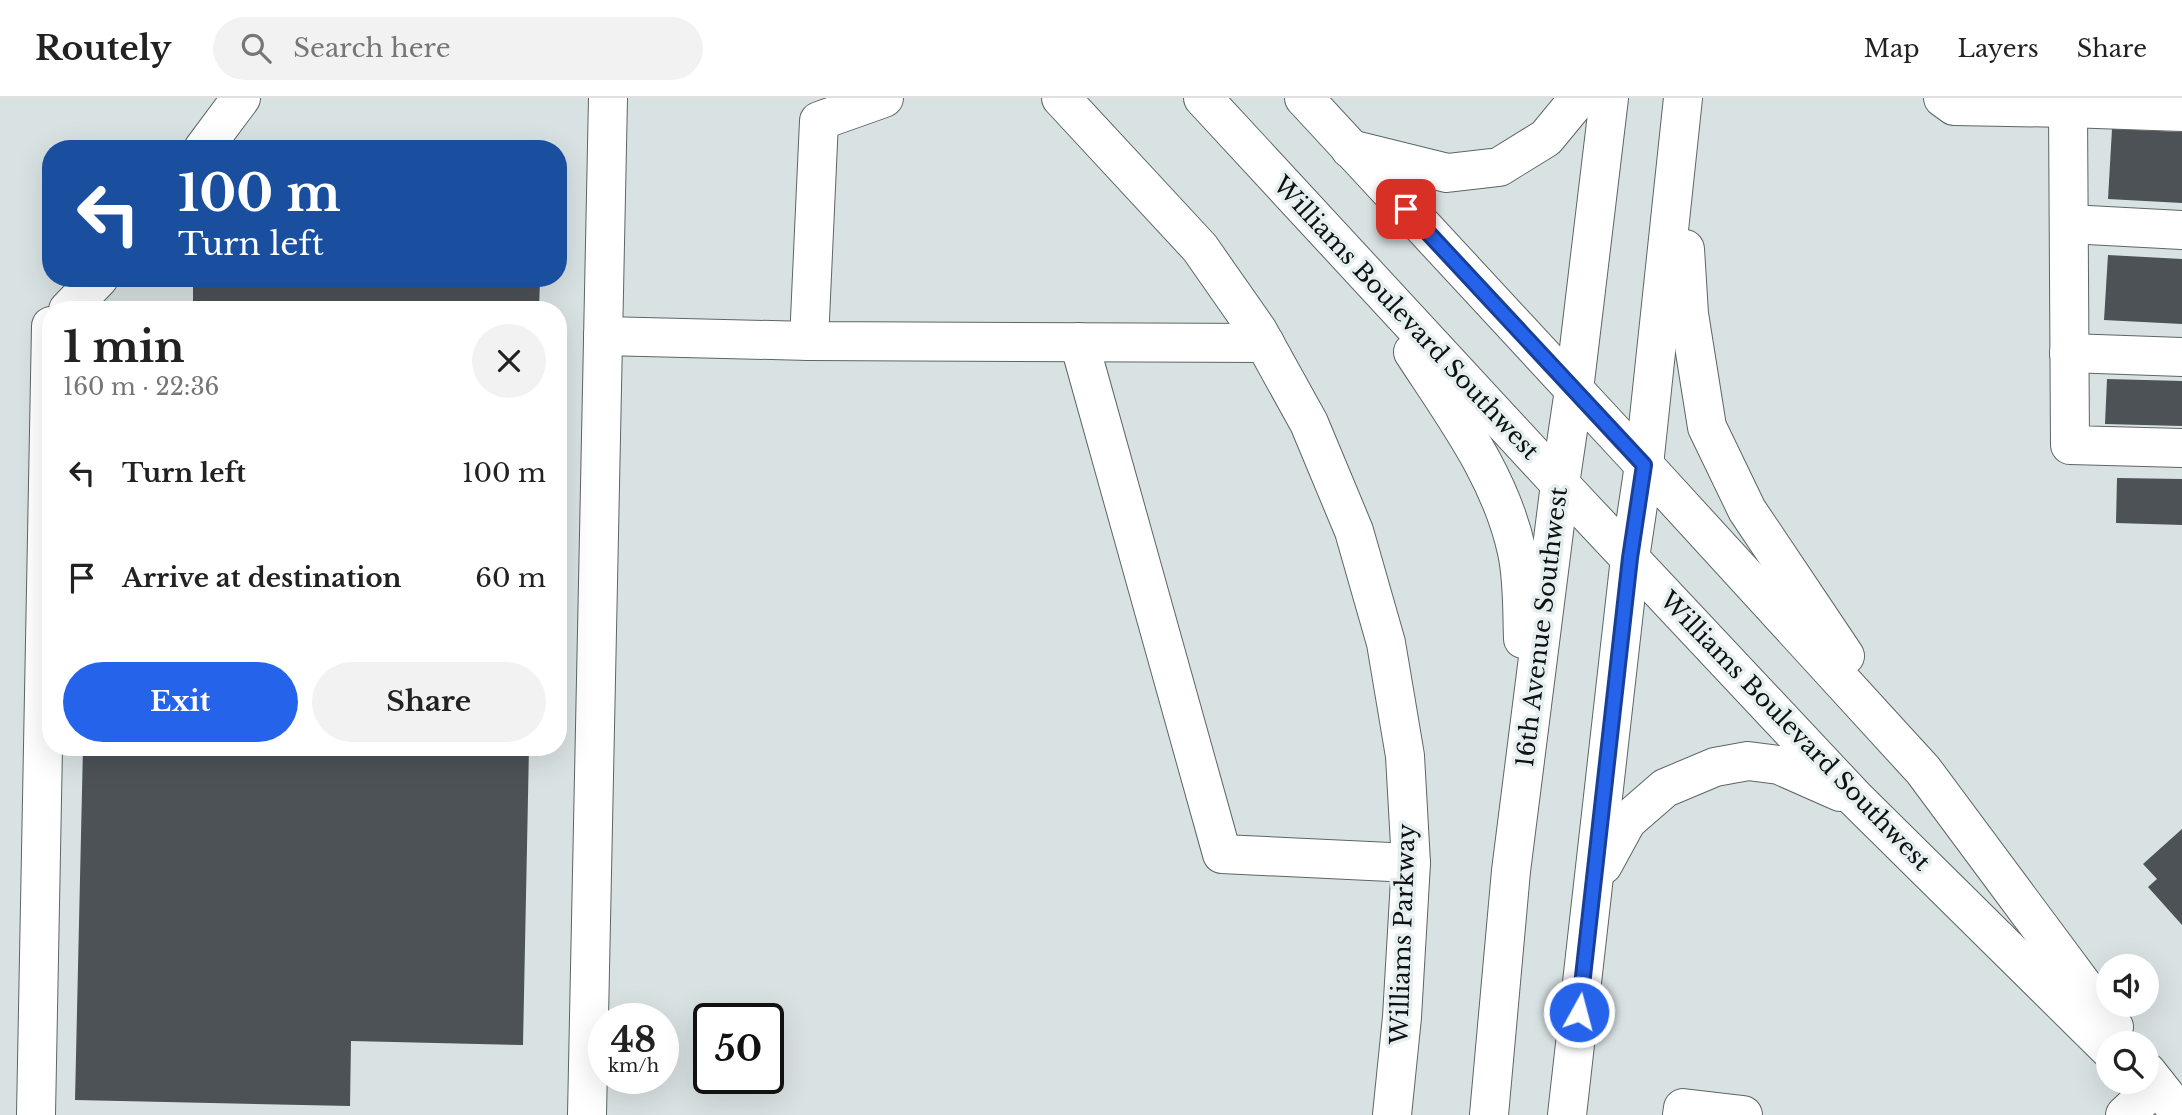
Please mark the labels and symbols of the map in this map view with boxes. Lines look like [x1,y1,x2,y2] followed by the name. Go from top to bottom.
[1267,169,1545,465] street label: Williams Boulevard Southwest
[1376,179,1436,239] pin
[1510,485,1573,769] street label: 16th Avenue Southwest
[1654,584,1937,876] street label: Williams Boulevard Southwest
[1384,822,1421,1046] street label: Williams Parkway
[1542,975,1616,1049] position arrow
[693,1003,784,1094] speed limit sign: 50

